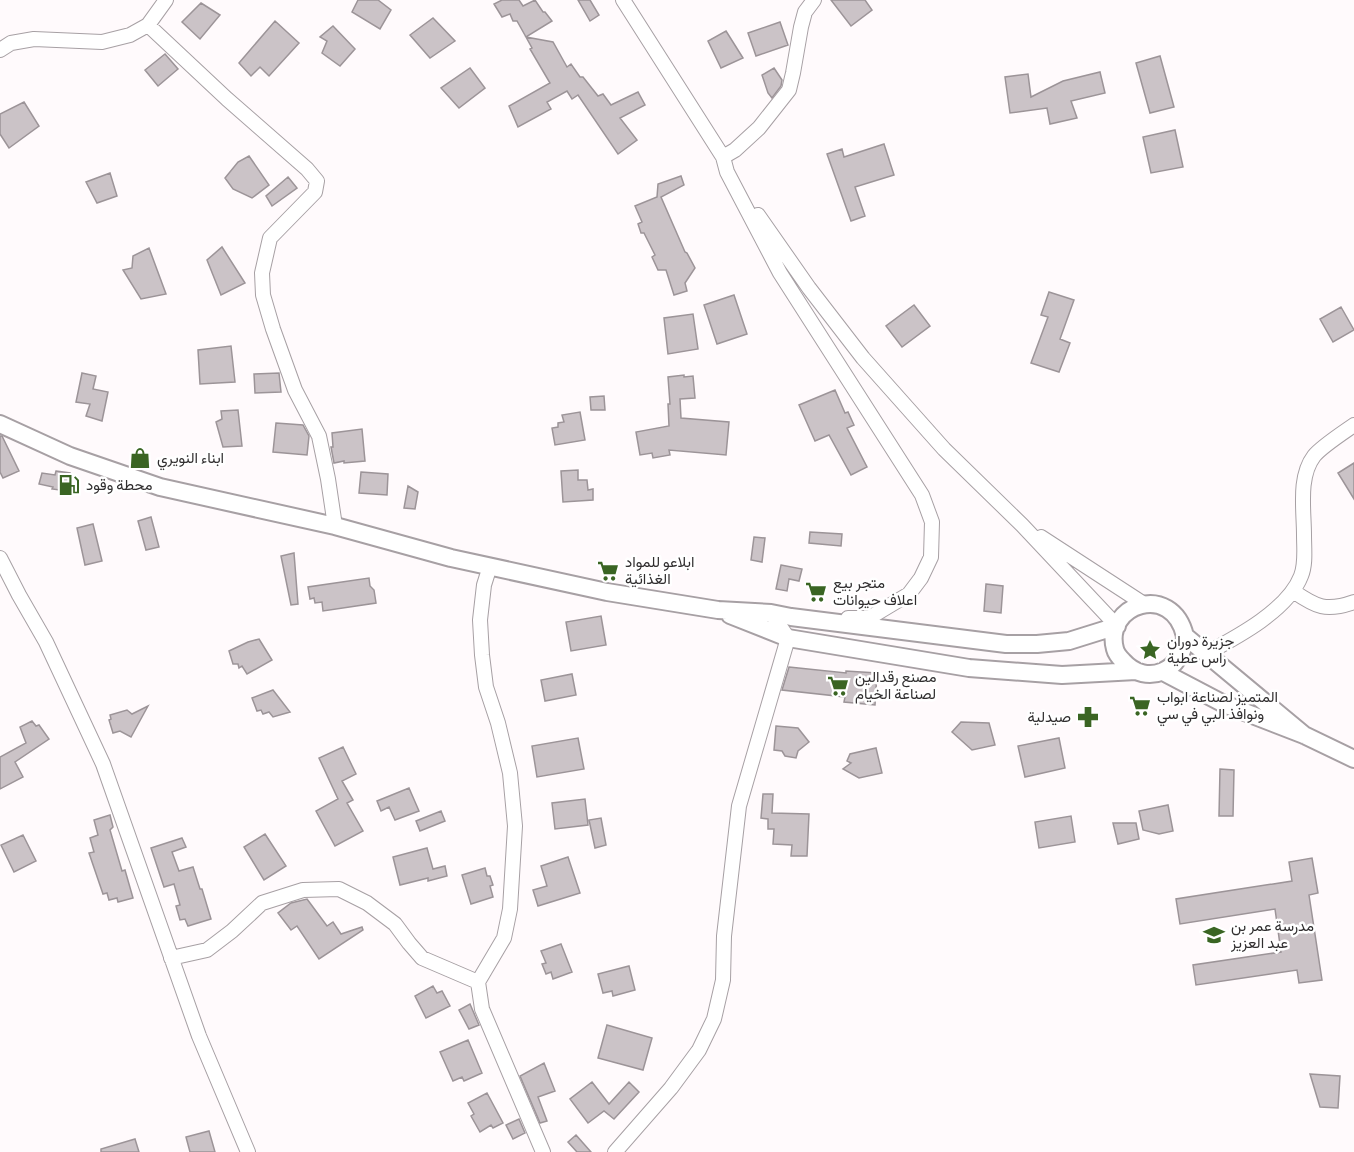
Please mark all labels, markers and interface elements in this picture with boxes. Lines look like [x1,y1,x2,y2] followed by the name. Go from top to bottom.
[128,446,152,470] shop icon: ابناء النويري
[157,447,224,471] place label: ابناء النويري
[57,473,81,497] fuel station icon: محطة وقود
[86,474,153,495] place label: محطة وقود
[625,551,694,589] place label: ابلاعو للمواد الغذائية
[596,559,620,583] supermarket icon: ابلاعو للمواد الغذائية
[833,572,917,610] place label: متجر بيع اعلاف حيوانات
[804,580,828,604] supermarket icon: متجر بيع اعلاف حيوانات
[1167,630,1234,668] place label: جزيرة دوران راس عطية
[1138,638,1162,662] place icon: جزيرة دوران راس عطية
[855,666,936,704] place label: مصنع رقدالين لصناعة الخيام
[826,674,850,698] supermarket icon: مصنع رقدالين لصناعة الخيام
[1157,686,1278,727] place label: المتميز لصناعة ابواب ونوافذ البي في سي
[1128,694,1152,718] supermarket icon: المتميز لصناعة ابواب ونوافذ البي في سي
[1076,705,1100,729] pharmacy icon: صيدلية
[1027,706,1071,727] place label: صيدلية
[1230,915,1314,953] place label: مدرسة عمر بن عبد العزيز
[1202,923,1226,947] school or university icon: مدرسة عمر بن عبد العزيز

